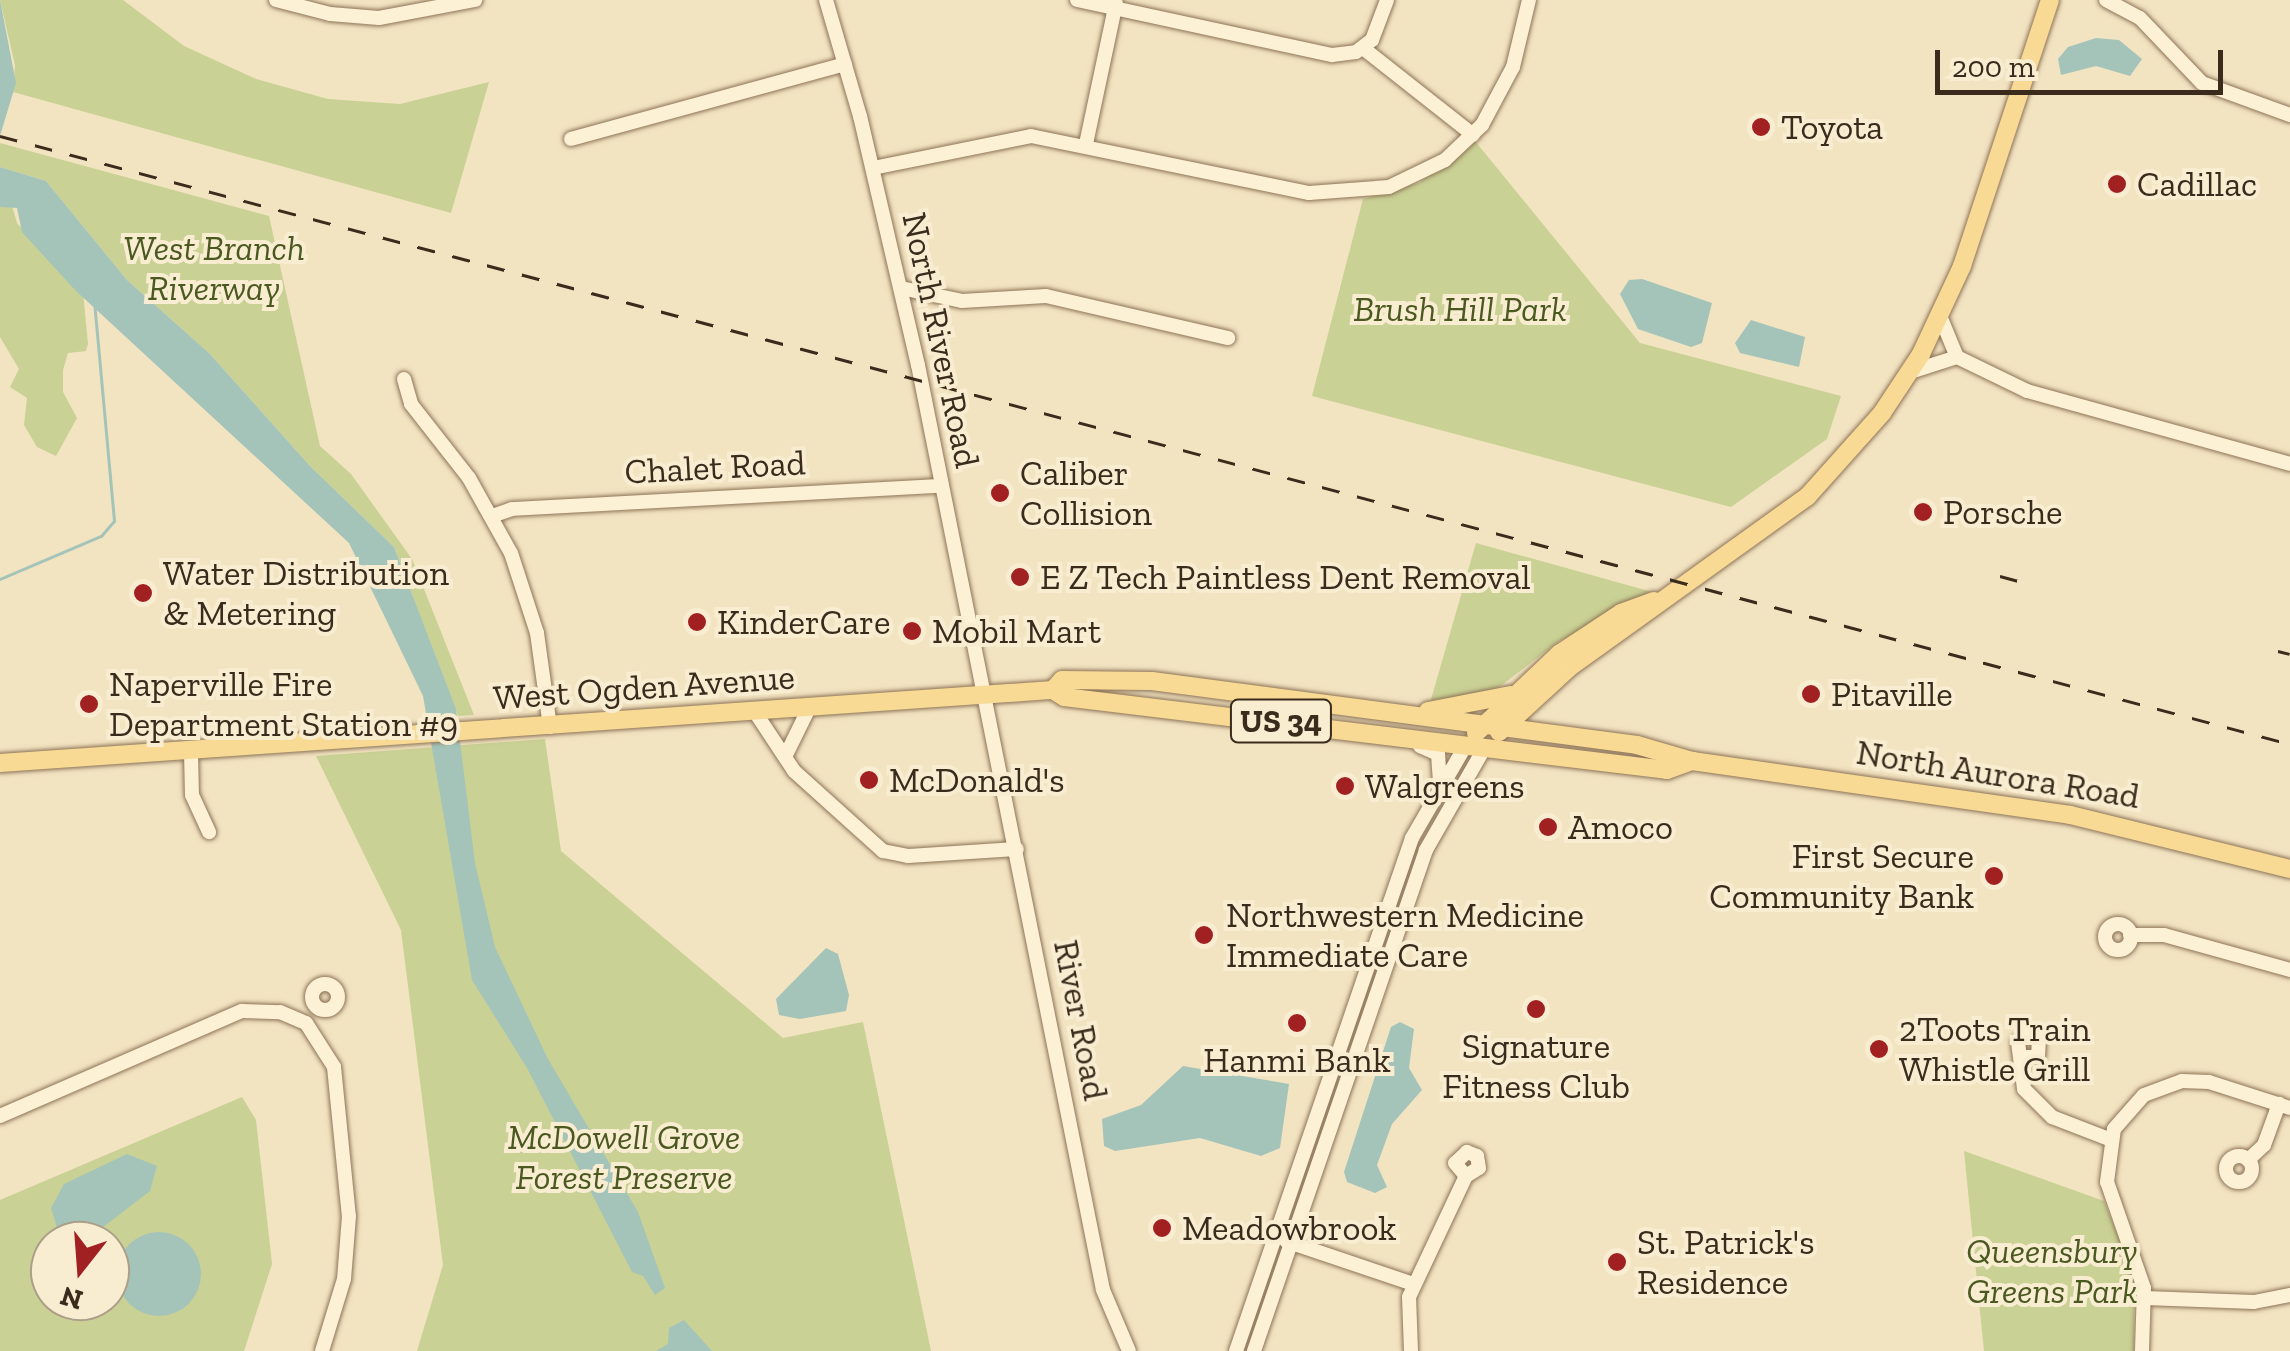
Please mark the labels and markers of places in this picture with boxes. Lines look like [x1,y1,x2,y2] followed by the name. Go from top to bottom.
[1781,106,1883,148] place label: Toyota
[1750,116,1772,138] marker: Toyota
[2137,163,2257,205] place label: Cadillac
[2106,173,2128,195] marker: Cadillac
[1020,452,1152,534] place label: Caliber Collision
[989,482,1011,504] marker: Caliber Collision
[1943,491,2063,533] place label: Porsche
[1912,501,1934,523] marker: Porsche
[163,552,450,634] place label: Water Distribution & Metering
[1040,556,1532,598] place label: E Z Tech Paintless Dent Removal
[1009,566,1031,588] marker: E Z Tech Paintless Dent Removal
[132,582,154,604] marker: Water Distribution & Metering
[717,601,890,643] place label: KinderCare
[932,610,1101,652] place label: Mobil Mart
[686,611,708,633] marker: KinderCare
[901,620,923,642] marker: Mobil Mart
[109,663,458,745] place label: Naperville Fire Department Station #9
[1831,673,1953,715] place label: Pitaville
[1800,683,1822,705] marker: Pitaville
[78,693,100,715] marker: Naperville Fire Department Station #9
[889,759,1065,801] place label: McDonald's
[1365,765,1525,807] place label: Walgreens
[858,769,880,791] marker: McDonald's
[1334,775,1356,797] marker: Walgreens
[1568,806,1673,848] place label: Amoco
[1537,816,1559,838] marker: Amoco
[1708,835,1974,917] place label: First Secure Community Bank
[1983,865,2005,887] marker: First Secure Community Bank
[1226,894,1584,976] place label: Northwestern Medicine Immediate Care
[1191,922,1217,948] marker: Northwestern Medicine Immediate Care
[1525,998,1547,1020] marker: Signature Fitness Club
[1899,1008,2091,1090] place label: 2Toots Train Whistle Grill
[1286,1012,1308,1034] marker: Hanmi Bank
[1442,1025,1630,1107] place label: Signature Fitness Club
[1868,1038,1890,1060] marker: 2Toots Train Whistle Grill
[1203,1039,1391,1081] place label: Hanmi Bank
[1182,1207,1397,1249] place label: Meadowbrook
[1151,1217,1173,1239] marker: Meadowbrook
[1637,1221,1815,1303] place label: St. Patrick's Residence
[1606,1251,1628,1273] marker: St. Patrick's Residence

